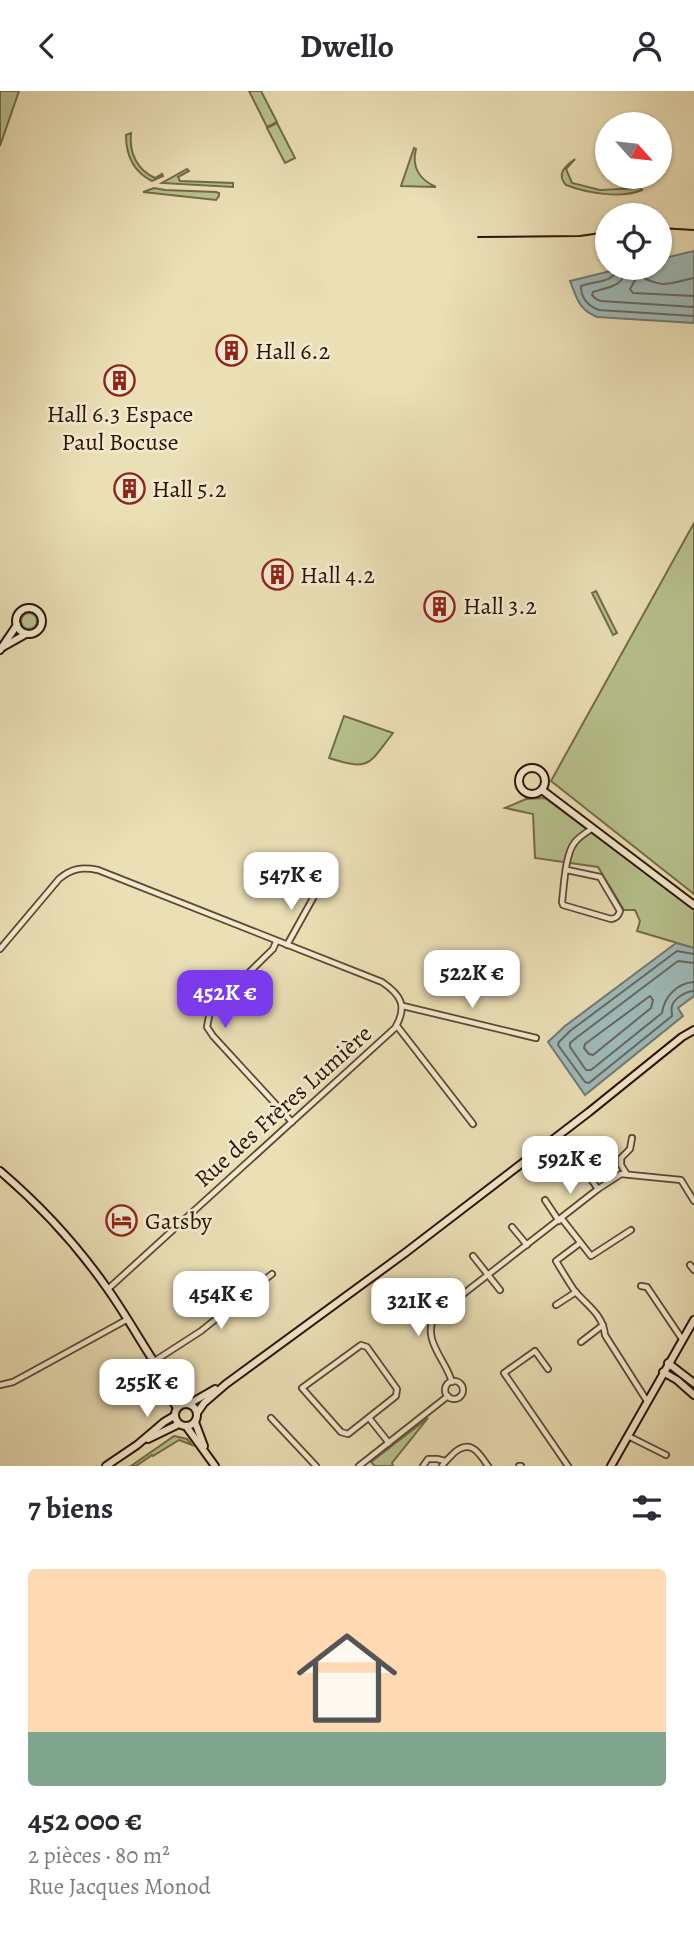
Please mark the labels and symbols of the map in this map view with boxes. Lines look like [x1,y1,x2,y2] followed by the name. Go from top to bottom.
[595,112,672,189] north arrow
[215,334,249,368] building icon: Hall 6.2
[255,335,330,367] place label: Hall 6.2
[103,363,137,397] building icon: Hall 6.3 Espace Paul Bocuse
[47,398,193,458] place label: Hall 6.3 Espace Paul Bocuse
[112,472,146,506] building icon: Hall 5.2
[152,473,226,505] place label: Hall 5.2
[260,558,294,592] building icon: Hall 4.2
[300,559,375,591] place label: Hall 4.2
[423,589,457,623] building icon: Hall 3.2
[463,590,537,622] place label: Hall 3.2
[234,853,348,912] pin: 547K €
[415,951,529,1010] pin: 522K €
[168,971,282,1030] pin: 452K €
[187,1018,379,1194] street label: Rue des Frères Lumière
[513,1137,627,1196] pin: 592K €
[105,1204,139,1238] hotel icon: Gatsby
[145,1205,212,1237] place label: Gatsby
[164,1271,278,1331] pin: 454K €
[361,1279,475,1338] pin: 321K €
[90,1359,204,1419] pin: 255K €

